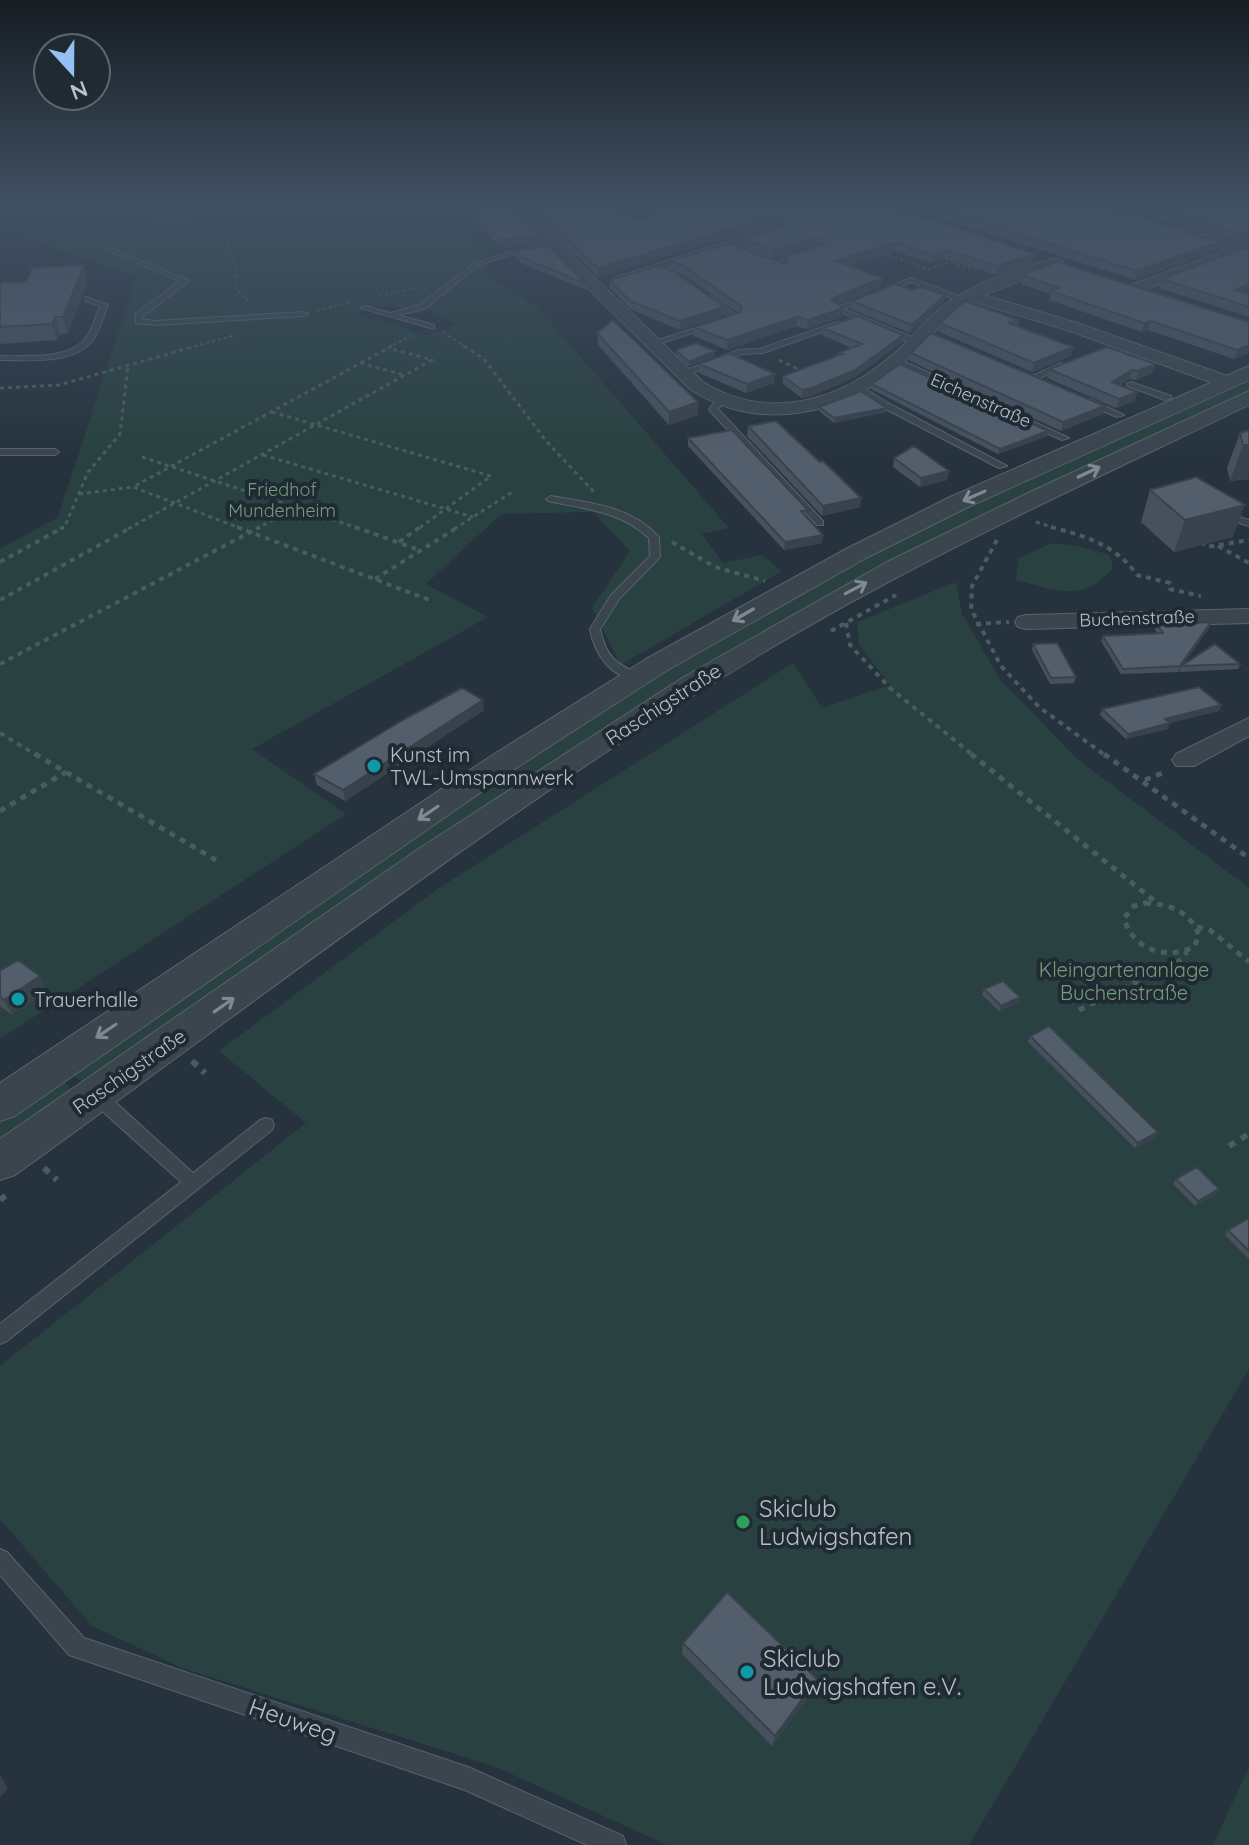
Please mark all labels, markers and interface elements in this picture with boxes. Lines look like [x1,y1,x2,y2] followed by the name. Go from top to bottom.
[32,32,112,112] north arrow
[67,75,92,107] text: N
[927,368,1035,432] street label: Eichenstraße
[1076,464,1100,479] one-way arrow
[228,478,336,522] park label: Friedhof Mundenheim
[962,489,986,504] one-way arrow
[844,580,868,596] one-way arrow
[1079,604,1195,632] street label: Buchenstraße
[732,608,755,624] one-way arrow
[601,657,725,751] street label: Raschigstraße
[390,742,574,790] place label: Kunst im TWL-Umspannwerk
[365,757,383,775] marker: Kunst im TWL-Umspannwerk
[417,805,440,821] one-way arrow
[1039,957,1209,1005] park label: Kleingartenanlage Buchenstraße
[34,987,138,1012] place label: Trauerhalle
[9,990,27,1008] marker: Trauerhalle
[213,996,235,1013] one-way arrow
[96,1022,118,1039] one-way arrow
[68,1023,190,1119] street label: Raschigstraße
[759,1493,913,1551] place label: Skiclub Ludwigshafen
[734,1513,752,1531] marker: Skiclub Ludwigshafen
[763,1643,961,1701] place label: Skiclub Ludwigshafen e.V.
[738,1663,756,1681] marker: Skiclub Ludwigshafen e.V.
[245,1691,341,1749] street label: Heuweg

